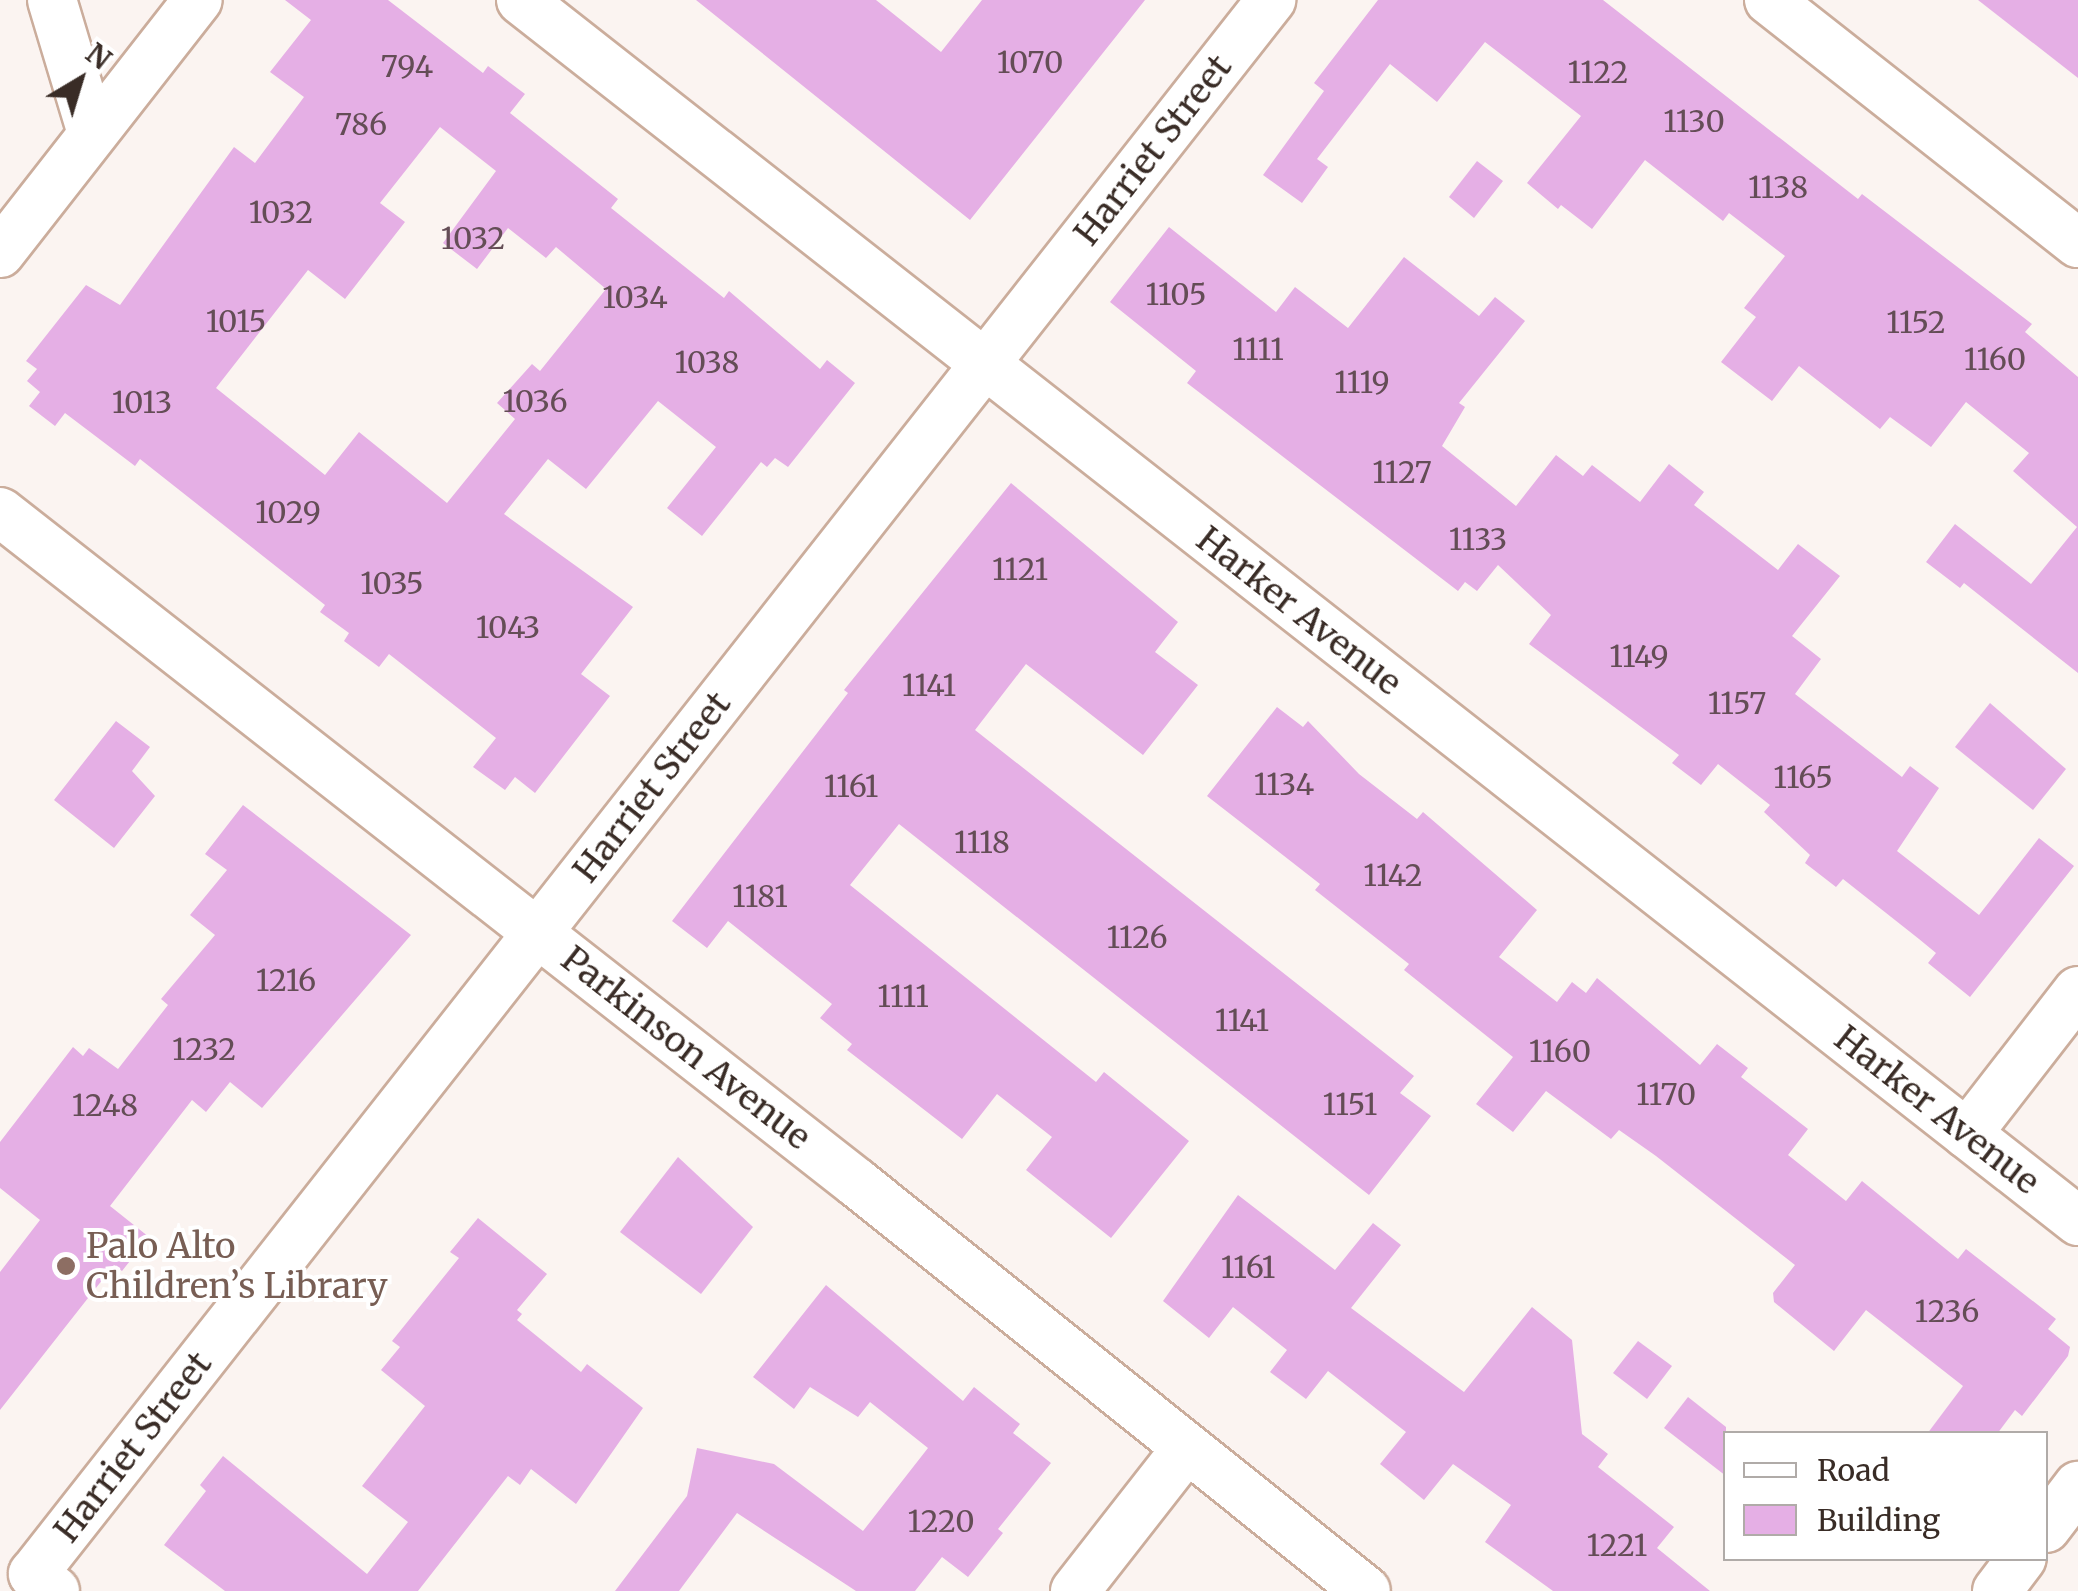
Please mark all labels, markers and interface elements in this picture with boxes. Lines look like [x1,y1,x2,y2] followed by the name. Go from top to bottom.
[30,30,130,130] north arrow
[79,35,118,77] text: N
[997,44,1063,80] house number: 1070
[1066,46,1240,254] street label: Harriet Street
[381,48,433,84] house number: 794
[1568,54,1628,90] house number: 1122
[1663,103,1725,139] house number: 1130
[335,106,387,142] house number: 786
[1748,169,1808,205] house number: 1138
[249,194,313,230] house number: 1032
[441,220,505,256] house number: 1032
[1145,276,1207,312] house number: 1105
[602,279,668,315] house number: 1034
[206,303,266,339] house number: 1015
[1886,304,1946,340] house number: 1152
[1232,331,1284,367] house number: 1111
[1964,341,2026,377] house number: 1160
[675,344,739,380] house number: 1038
[1334,364,1390,400] house number: 1119
[502,383,568,419] house number: 1036
[112,384,172,420] house number: 1013
[1372,454,1432,490] house number: 1127
[255,494,321,530] house number: 1029
[1188,518,1410,704] street label: Harker Avenue
[1449,521,1507,557] house number: 1133
[992,551,1048,587] house number: 1121
[360,565,424,601] house number: 1035
[476,609,540,645] house number: 1043
[1609,638,1669,674] house number: 1149
[902,667,956,703] house number: 1141
[565,683,739,891] street label: Harriet Street
[1708,685,1766,721] house number: 1157
[1773,759,1833,795] house number: 1165
[1254,766,1314,802] house number: 1134
[824,768,878,804] house number: 1161
[954,824,1010,860] house number: 1118
[1363,857,1423,893] house number: 1142
[732,878,788,914] house number: 1181
[1106,919,1168,955] house number: 1126
[553,938,819,1158] street label: Parkinson Avenue
[256,962,316,998] house number: 1216
[877,978,929,1014] house number: 1111
[1215,1002,1269,1038] house number: 1141
[1826,1017,2048,1203] street label: Harker Avenue
[172,1031,236,1067] house number: 1232
[1529,1033,1591,1069] house number: 1160
[1636,1076,1696,1112] house number: 1170
[1323,1086,1377,1122] house number: 1151
[72,1087,138,1123] house number: 1248
[86,1225,388,1307] place label: Palo Alto Children’s Library
[1221,1249,1275,1285] house number: 1161
[55,1255,77,1277] marker: Palo Alto Children’s Library
[1915,1293,1979,1329] house number: 1236
[46,1343,220,1551] street label: Harriet Street
[1723,1431,2048,1561] legend
[1817,1451,1890,1489] text: Road
[1817,1501,1940,1539] text: Building
[908,1503,974,1539] house number: 1220
[1587,1527,1647,1563] house number: 1221

